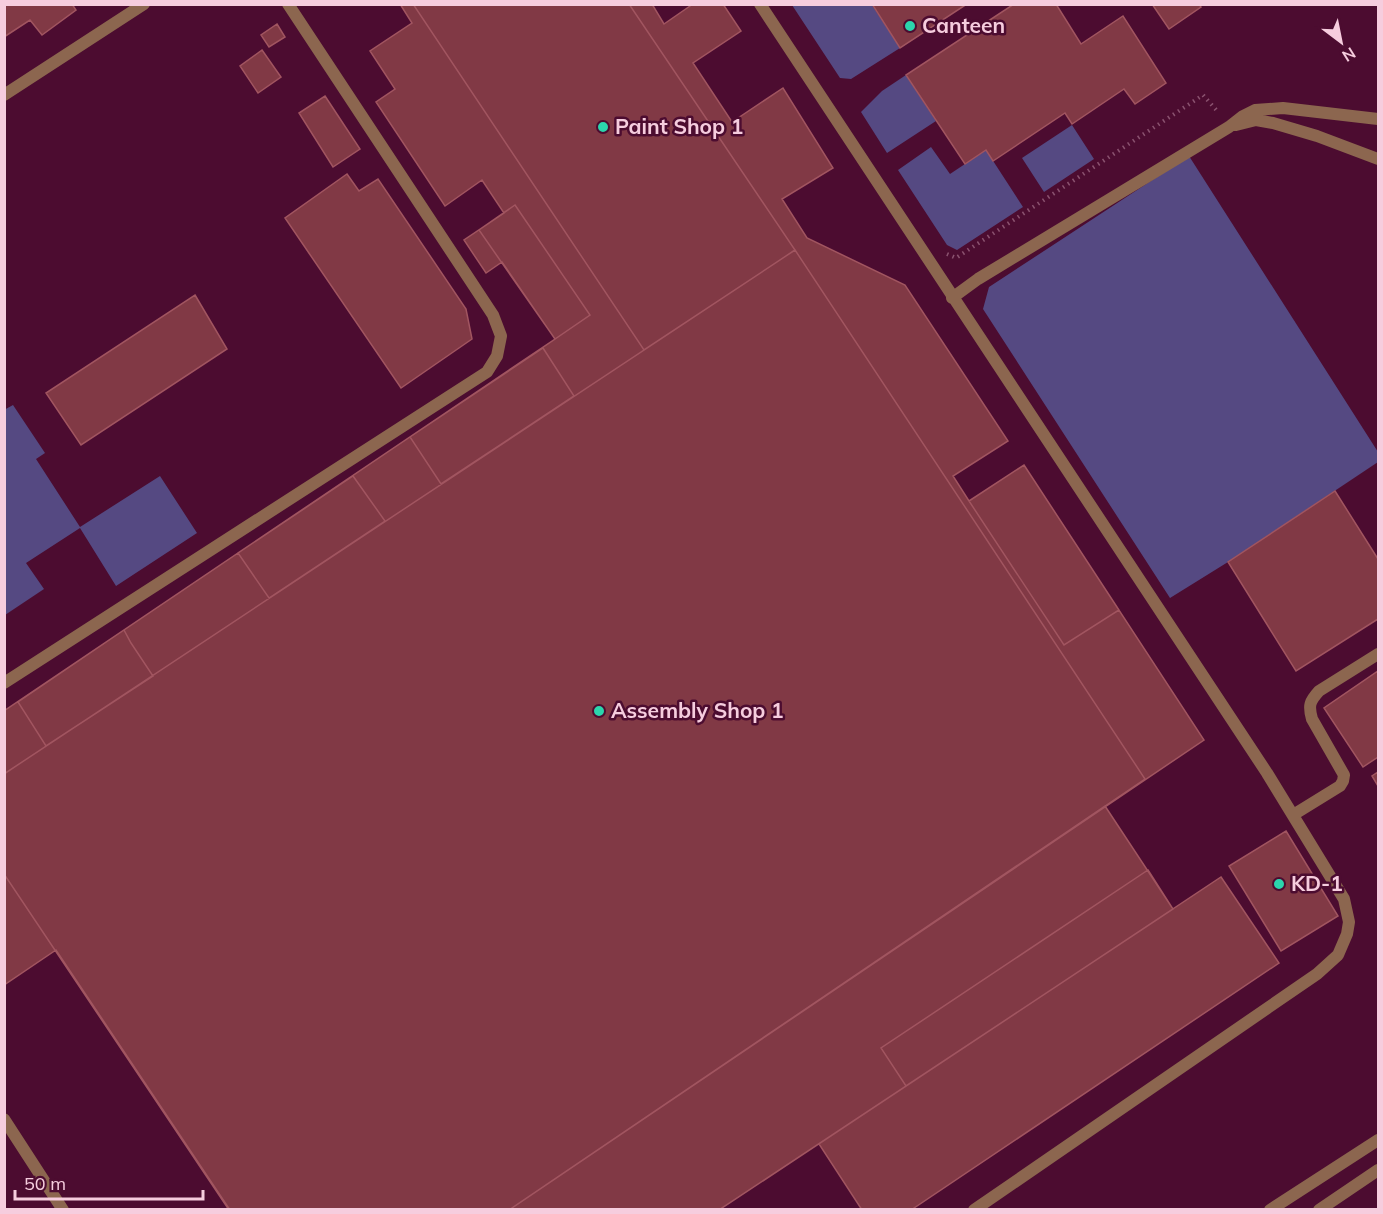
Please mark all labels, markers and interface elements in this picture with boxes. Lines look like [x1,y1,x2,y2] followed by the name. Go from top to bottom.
[922,12,1005,38] place label: Canteen
[1311,12,1371,72] north arrow
[903,19,917,33] marker: Canteen
[1339,43,1359,66] text: N
[615,113,743,139] place label: Paint Shop 1
[596,120,610,134] marker: Paint Shop 1
[611,697,784,723] place label: Assembly Shop 1
[592,704,606,718] marker: Assembly Shop 1
[1291,870,1343,896] place label: KD-1
[1272,877,1286,891] marker: KD-1
[15,1163,202,1201] scale bar
[24,1172,66,1195] text: 50 m

